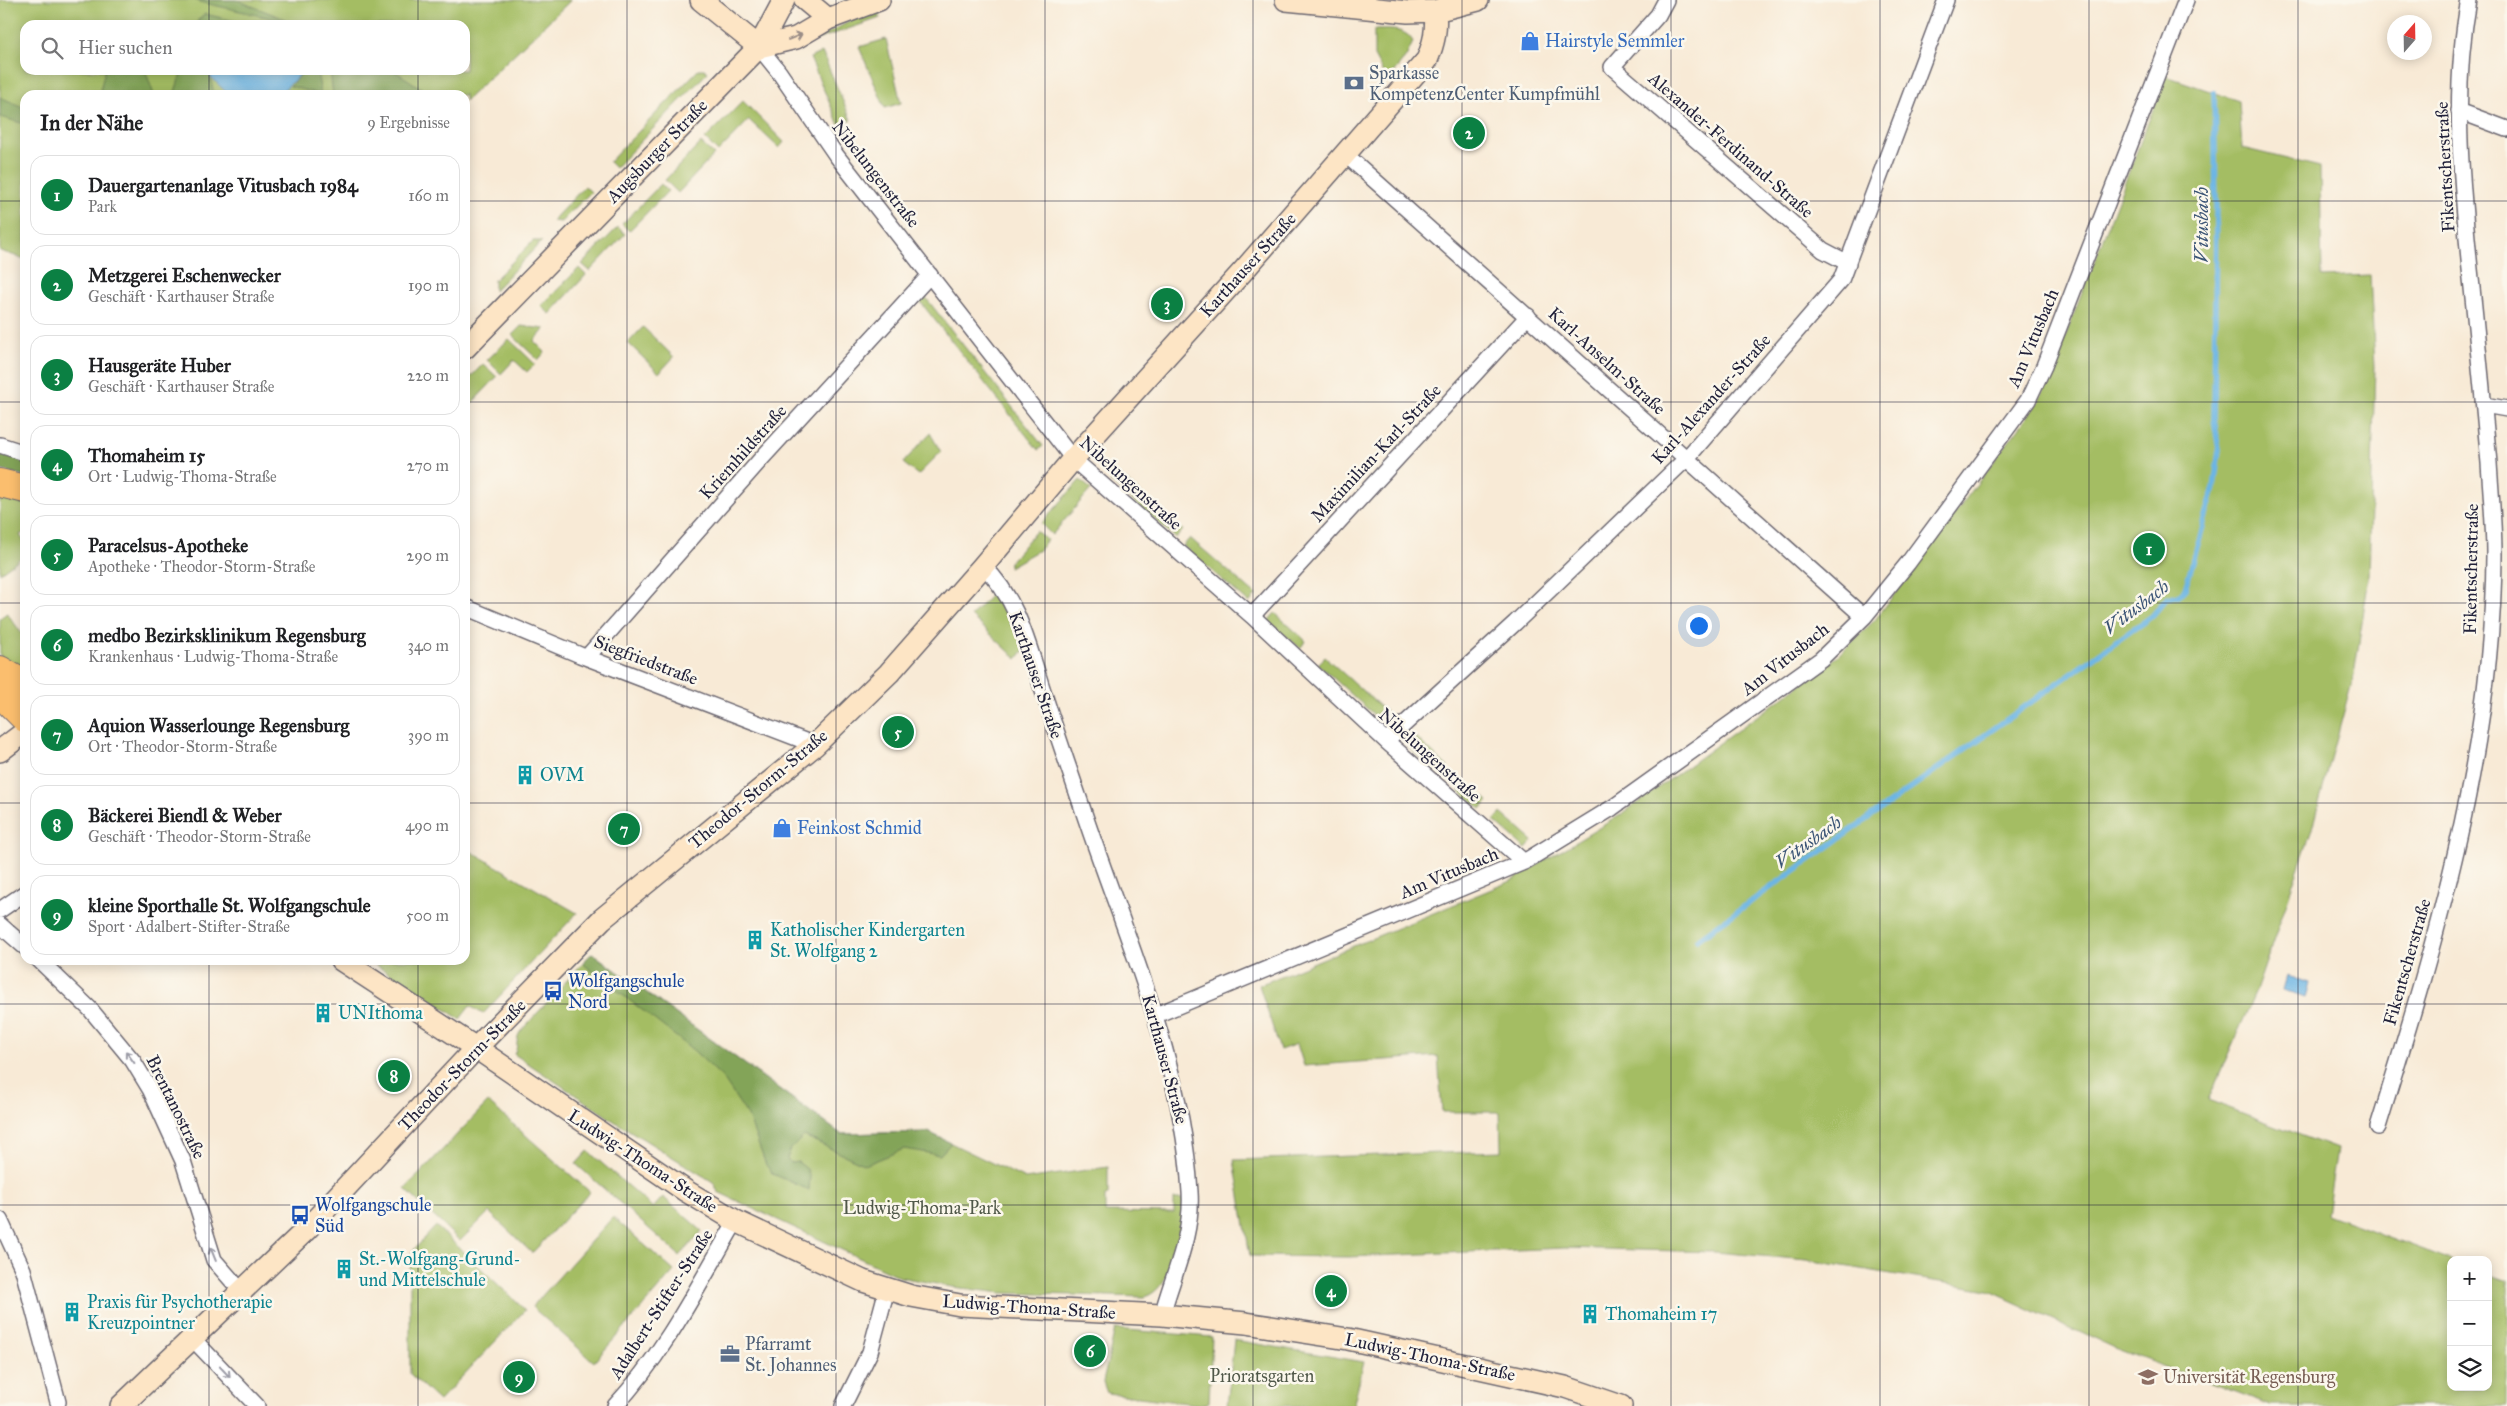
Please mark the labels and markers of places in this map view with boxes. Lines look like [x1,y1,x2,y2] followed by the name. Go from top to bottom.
[1519,30,1541,52] shop icon: Hairstyle Semmler
[1545,30,1685,52] place label: Hairstyle Semmler
[1369,62,1600,105] place label: Sparkasse KompetenzCenter Kumpfmühl
[1343,72,1365,94] bank icon: Sparkasse KompetenzCenter Kumpfmühl
[1453,114,1485,152] pin: 2
[1151,285,1183,323] pin: 3
[2133,530,2165,568] pin: 1
[882,713,914,751] pin: 5
[514,764,536,786] building icon: OVM
[540,764,584,786] place label: OVM
[608,810,640,848] pin: 7
[771,817,793,839] shop icon: Feinkost Schmid
[797,817,922,839] place label: Feinkost Schmid
[770,919,965,963] place label: Katholischer Kindergarten St. Wolfgang 2
[744,929,766,951] building icon: Katholischer Kindergarten St. Wolfgang 2
[568,970,685,1013] place label: Wolfgangschule Nord
[542,980,564,1002] bus stop icon: Wolfgangschule Nord
[312,1002,334,1024] building icon: UNIthoma
[338,1002,423,1024] place label: UNIthoma
[378,1057,410,1095] pin: 8
[315,1194,432,1237] place label: Wolfgangschule Süd
[289,1204,311,1226] bus stop icon: Wolfgangschule Süd
[359,1248,521,1291] place label: St.-Wolfgang-Grund- und Mittelschule
[333,1258,355,1280] building icon: St.-Wolfgang-Grund- und Mittelschule
[1315,1272,1347,1310] pin: 4
[87,1291,273,1334] place label: Praxis für Psychotherapie Kreuzpointner
[61,1301,83,1323] building icon: Praxis für Psychotherapie Kreuzpointner
[1579,1303,1601,1325] building icon: Thomaheim 17
[1605,1303,1717,1325] place label: Thomaheim 17
[1074,1332,1106,1370] pin: 6
[745,1333,837,1377] place label: Pfarramt St. Johannes
[719,1343,741,1365] office icon: Pfarramt St. Johannes
[503,1358,535,1396] pin: 9
[2137,1366,2159,1388] school or university icon: Universität Regensburg
[2163,1366,2336,1389] place label: Universität Regensburg

